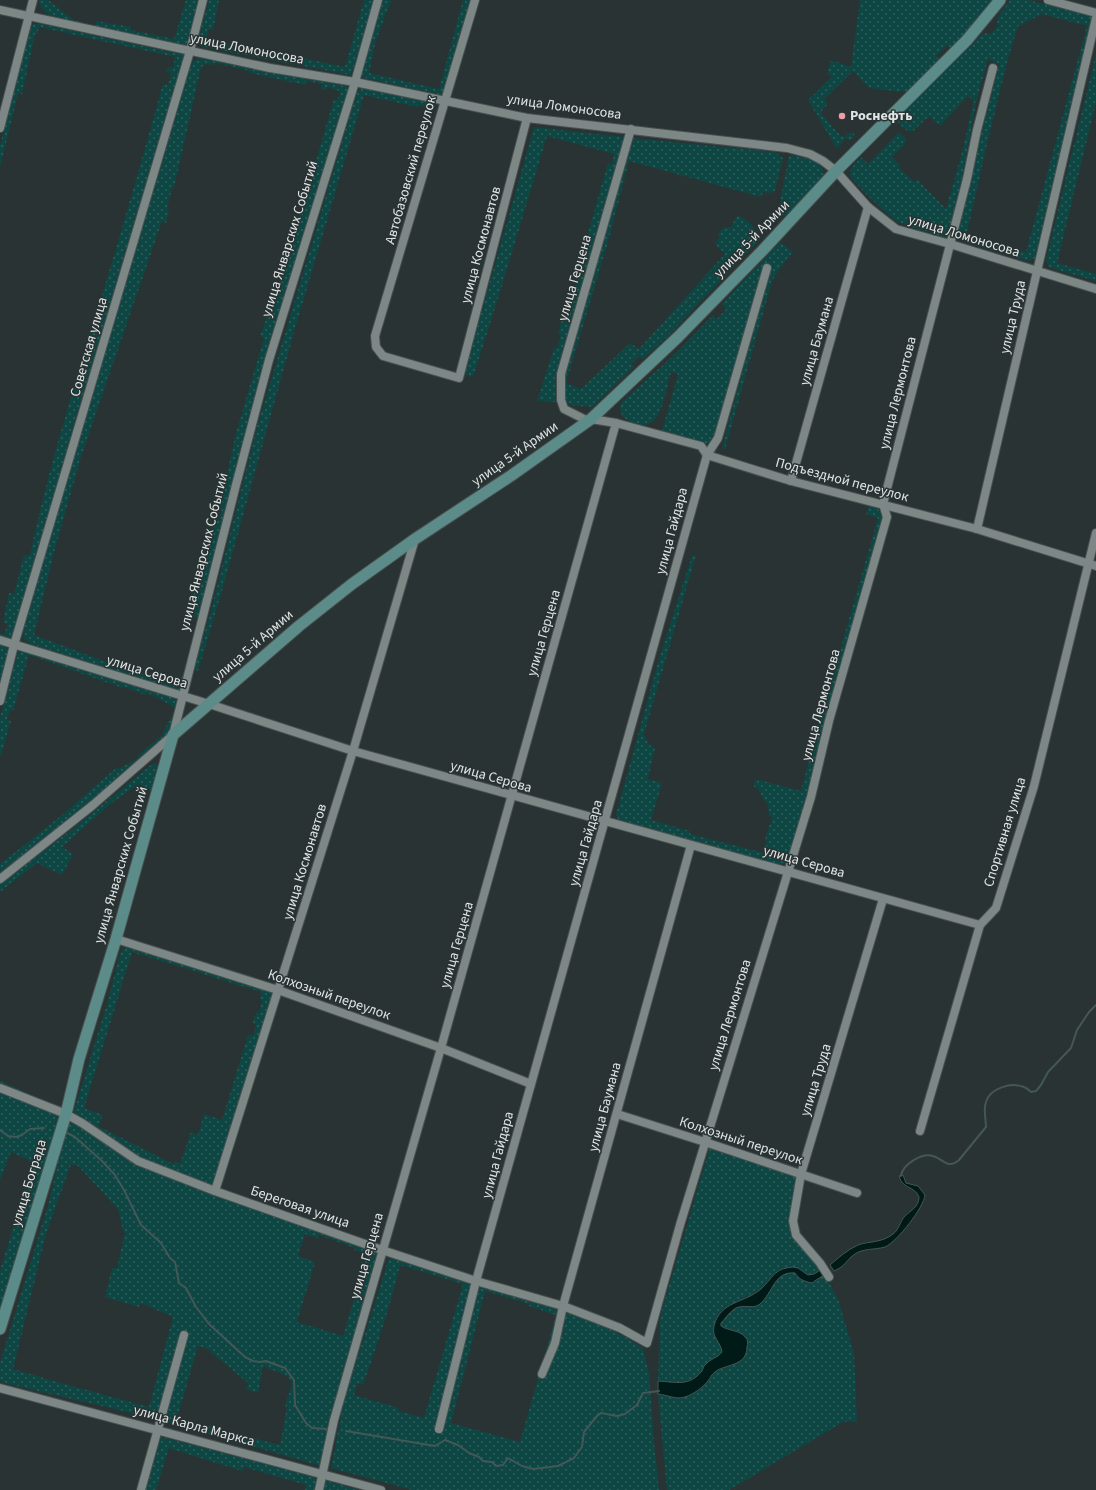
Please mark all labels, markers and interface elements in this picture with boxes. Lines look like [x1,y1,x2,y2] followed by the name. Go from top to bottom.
[188,28,306,70] street label: улица Ломоносова
[505,89,623,125] street label: улица Ломоносова
[380,93,442,247] street label: Автобазовский переулок
[850,106,912,126] place label: Роснефть
[837,111,847,121] marker: Роснефть
[257,158,323,320] street label: улица Январских Событий
[456,184,506,306] street label: улица Космонавтов
[710,196,794,282] street label: улица 5-й Армии
[906,210,1022,262] street label: улица Ломоносова
[553,232,597,324] street label: улица Герцена
[995,278,1031,356] street label: улица Труда
[795,294,839,388] street label: улица Баумана
[65,295,113,399] street label: Советская улица
[874,335,922,451] street label: улица Лермонтова
[468,417,562,491] street label: улица 5-й Армии
[773,453,911,507] street label: Подъездной переулок
[175,471,233,633] street label: улица Январских Событий
[651,485,693,577] street label: улица Гайдара
[522,587,566,679] street label: улица Герцена
[208,605,298,687] street label: улица 5-й Армии
[796,647,846,763] street label: улица Лермонтова
[104,650,190,694] street label: улица Серова
[448,756,534,798] street label: улица Серова
[979,775,1031,889] street label: Спортивная улица
[89,784,153,946] street label: улица Январских Событий
[564,797,608,889] street label: улица Гайдара
[278,801,332,923] street label: улица Космонавтов
[761,841,847,883] street label: улица Серова
[435,899,479,991] street label: улица Герцена
[704,957,756,1073] street label: улица Лермонтова
[265,965,393,1025] street label: Колхозный переулок
[795,1041,837,1119] street label: улица Труда
[583,1060,627,1154] street label: улица Баумана
[477,1109,519,1201] street label: улица Гайдара
[677,1112,805,1170] street label: Колхозный переулок
[6,1137,52,1229] street label: улица Бограда
[248,1181,352,1233] street label: Береговая улица
[345,1210,389,1302] street label: улица Герцена
[131,1400,257,1452] street label: улица Карла Маркса

